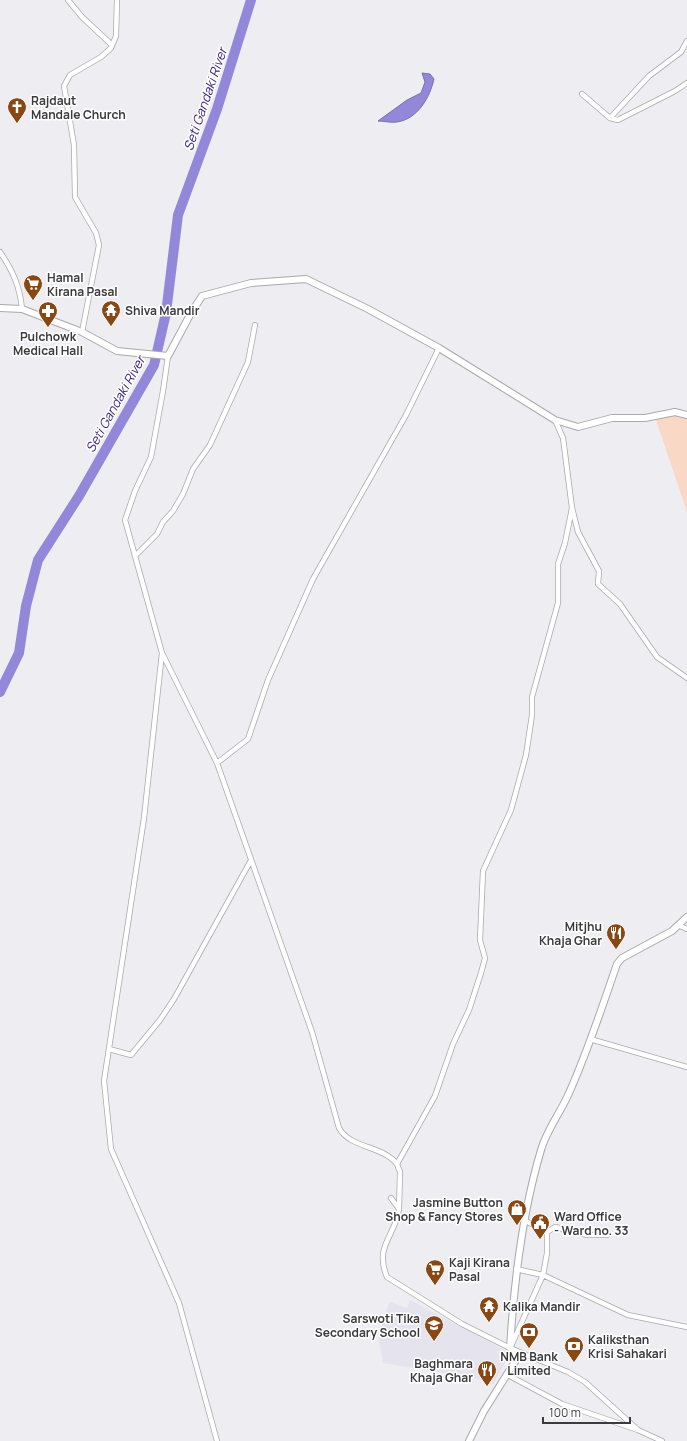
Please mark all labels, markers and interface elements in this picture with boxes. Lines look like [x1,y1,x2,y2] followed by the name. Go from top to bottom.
[179,43,232,153] water label: Seti Gandaki River
[31,92,126,123] place label: Rajdaut Mandale Church
[6,96,28,124] church icon: Rajdaut Mandale Church
[47,269,118,300] place label: Hamal Kirana Pasal
[22,273,44,301] supermarket icon: Hamal Kirana Pasal
[100,299,122,327] temple icon: Shiva Mandir
[37,300,59,328] pharmacy icon: Pulchowk Medical Hall
[125,302,200,319] place label: Shiva Mandir
[13,328,83,359] place label: Pulchowk Medical Hall
[81,351,150,455] water label: Seti Gandaki River
[539,918,602,949] place label: Mitjhu Khaja Ghar
[605,922,627,950] restaurant icon: Mitjhu Khaja Ghar
[385,1194,503,1225] place label: Jasmine Button Shop & Fancy Stores
[506,1198,528,1226] shop icon: Jasmine Button Shop & Fancy Stores
[554,1208,629,1239] place label: Ward Office - Ward no. 33
[529,1212,551,1240] public building icon: Ward Office - Ward no. 33
[449,1254,510,1285] place label: Kaji Kirana Pasal
[424,1258,446,1286] supermarket icon: Kaji Kirana Pasal
[478,1295,500,1323] temple icon: Kalika Mandir
[503,1298,581,1315] place label: Kalika Mandir
[315,1310,420,1341] place label: Sarswoti Tika Secondary School
[423,1314,445,1342] school or university icon: Sarswoti Tika Secondary School
[518,1321,540,1349] bank icon: NMB Bank Limited
[588,1331,667,1362] place label: Kaliksthan Krisi Sahakari
[563,1335,585,1363] bank icon: Kaliksthan Krisi Sahakari
[500,1348,558,1379] place label: NMB Bank Limited
[410,1355,473,1386] place label: Baghmara Khaja Ghar
[476,1359,498,1387] restaurant icon: Baghmara Khaja Ghar
[543,1399,630,1425] scale bar
[549,1404,581,1421] text: 100 m

